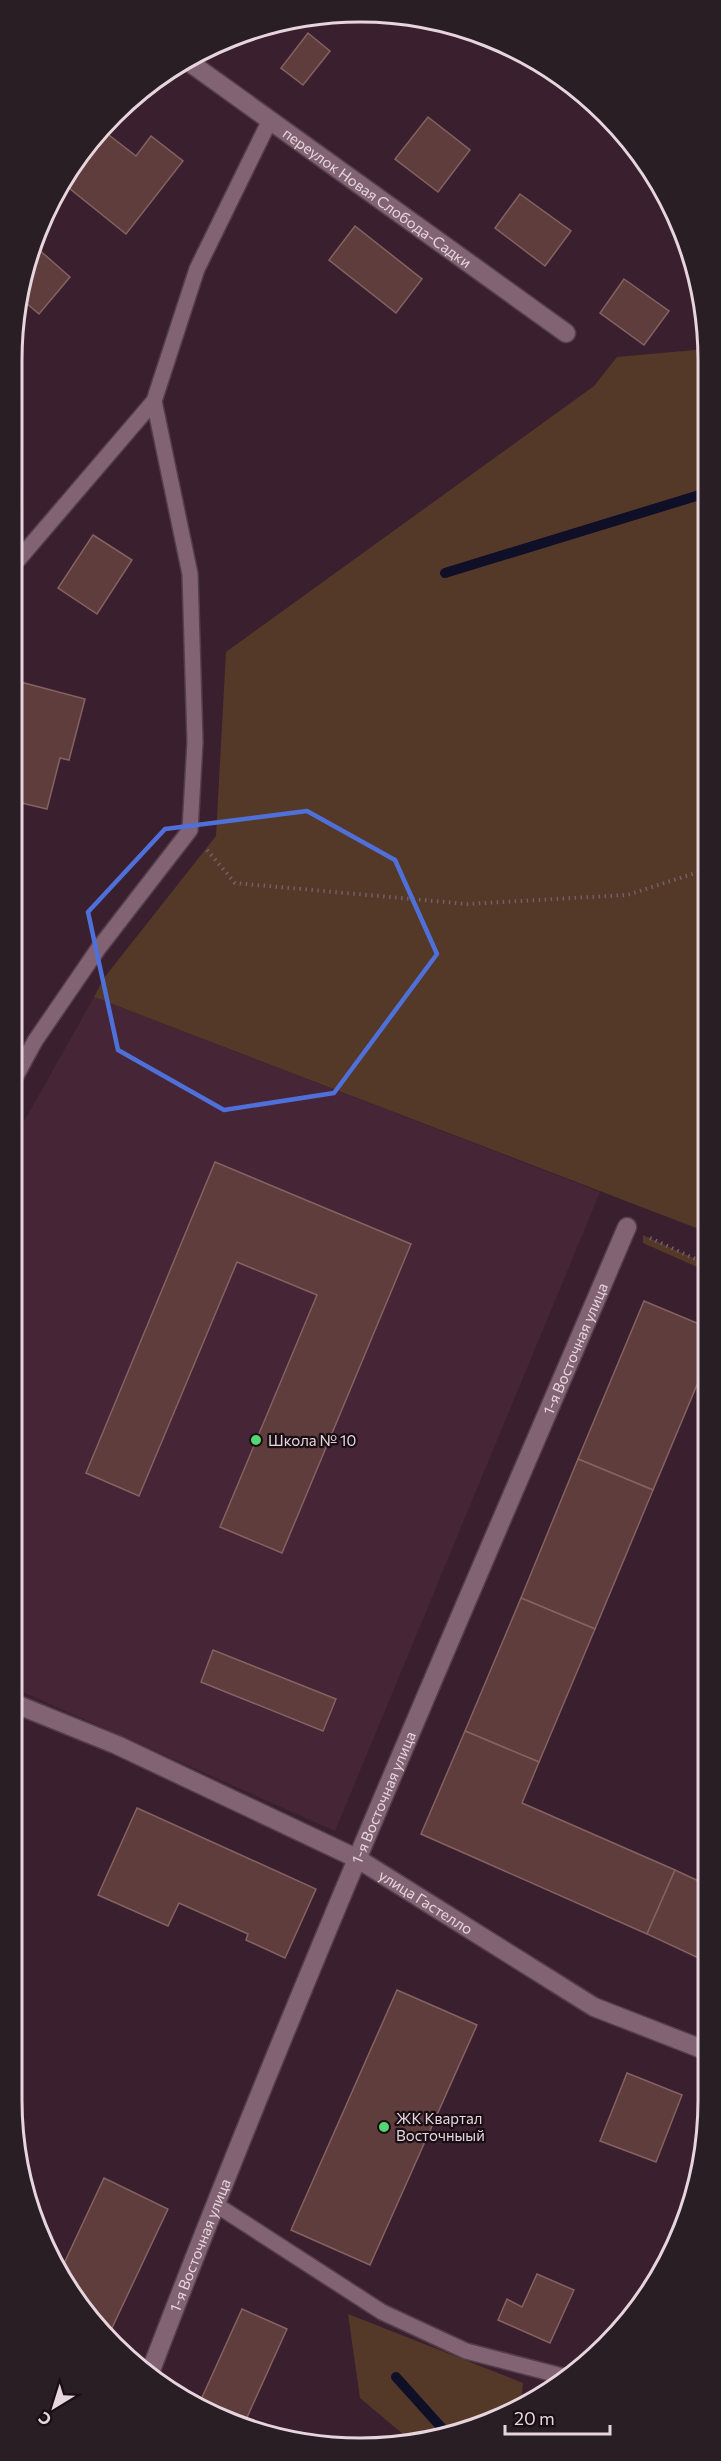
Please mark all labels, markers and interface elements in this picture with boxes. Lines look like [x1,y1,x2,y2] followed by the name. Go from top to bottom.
[280,124,475,271] street label: переулок Новая Слобода-Садки
[539,1280,611,1417] street label: 1-я Восточная улица
[268,1431,356,1449] place label: Школа № 10
[249,1433,263,1447] marker: Школа № 10
[347,1729,419,1866] street label: 1-я Восточная улица
[376,1865,476,1938] street label: улица Гастелло
[396,2109,485,2144] place label: ЖК Квартал Восточныый
[377,2120,391,2134] marker: ЖК Квартал Восточныый
[165,2176,234,2314] street label: 1-я Восточная улица
[24,2377,84,2437] north arrow
[505,2398,610,2436] scale bar
[514,2407,555,2429] text: 20 m
[34,2408,55,2430] text: С

